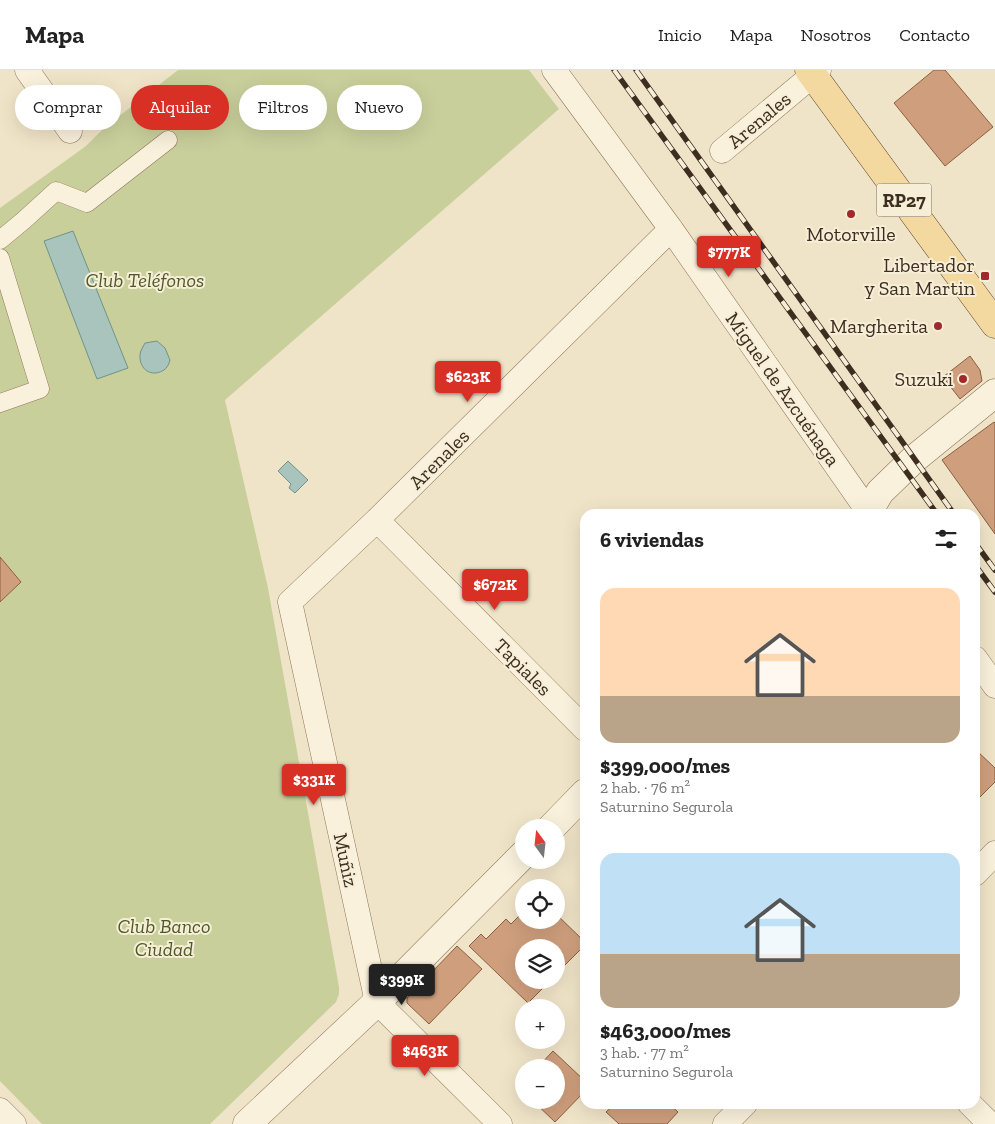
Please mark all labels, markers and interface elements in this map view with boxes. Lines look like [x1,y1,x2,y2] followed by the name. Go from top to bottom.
[25,20,84,49] text: Mapa
[658,24,702,46] text: Inicio
[730,24,773,46] text: Mapa
[801,24,871,46] text: Nosotros
[899,24,970,46] text: Contacto
[15,85,121,130] chip: Comprar
[131,85,229,130] chip: Alquilar
[239,85,327,130] chip: Filtros
[337,85,422,130] chip: Nuevo
[722,87,796,153] street label: Arenales
[876,184,932,216] road number: RP27
[845,208,857,220] marker: Motorville
[806,222,896,246] place label: Motorville
[694,236,764,278] pin: $777K
[708,242,750,261] text: $777K
[864,253,976,300] place label: Libertador y San Martin
[86,268,204,292] park label: Club Teléfonos
[979,270,991,282] marker: Libertador y San Martin
[721,307,845,471] street label: Miguel de Azcuénaga
[830,314,928,338] place label: Margherita
[932,320,944,332] marker: Margherita
[433,360,503,403] pin: $623K
[446,367,490,386] text: $623K
[895,367,953,391] place label: Suzuki
[957,373,969,385] marker: Suzuki
[404,424,474,494] street label: Arenales
[932,525,960,553] icon: filters
[600,527,704,552] text: 6 viviendas
[460,568,530,611] pin: $672K
[473,575,517,594] text: $672K
[735,620,825,710] icon: home
[489,633,557,701] street label: Tapiales
[600,753,730,778] text: $399,000/mes
[279,764,349,806] pin: $331K
[293,770,335,789] text: $331K
[600,778,690,797] text: 2 hab. · 76 m²
[600,797,733,816] text: Saturnino Segurola
[515,819,565,869] north arrow
[515,819,565,1109] map controls
[329,831,363,889] street label: Muñiz
[515,879,565,929] button: locate
[735,885,825,975] icon: home
[117,914,211,961] park label: Club Banco Ciudad
[515,939,565,989] button: layers
[367,964,437,1006] pin: $399K
[380,970,424,989] text: $399K
[515,999,565,1049] button: +
[600,1018,731,1043] text: $463,000/mes
[390,1034,460,1077] pin: $463K
[403,1041,447,1060] text: $463K
[600,1043,689,1062] text: 3 hab. · 77 m²
[515,1059,565,1109] button: −
[600,1062,733,1081] text: Saturnino Segurola

